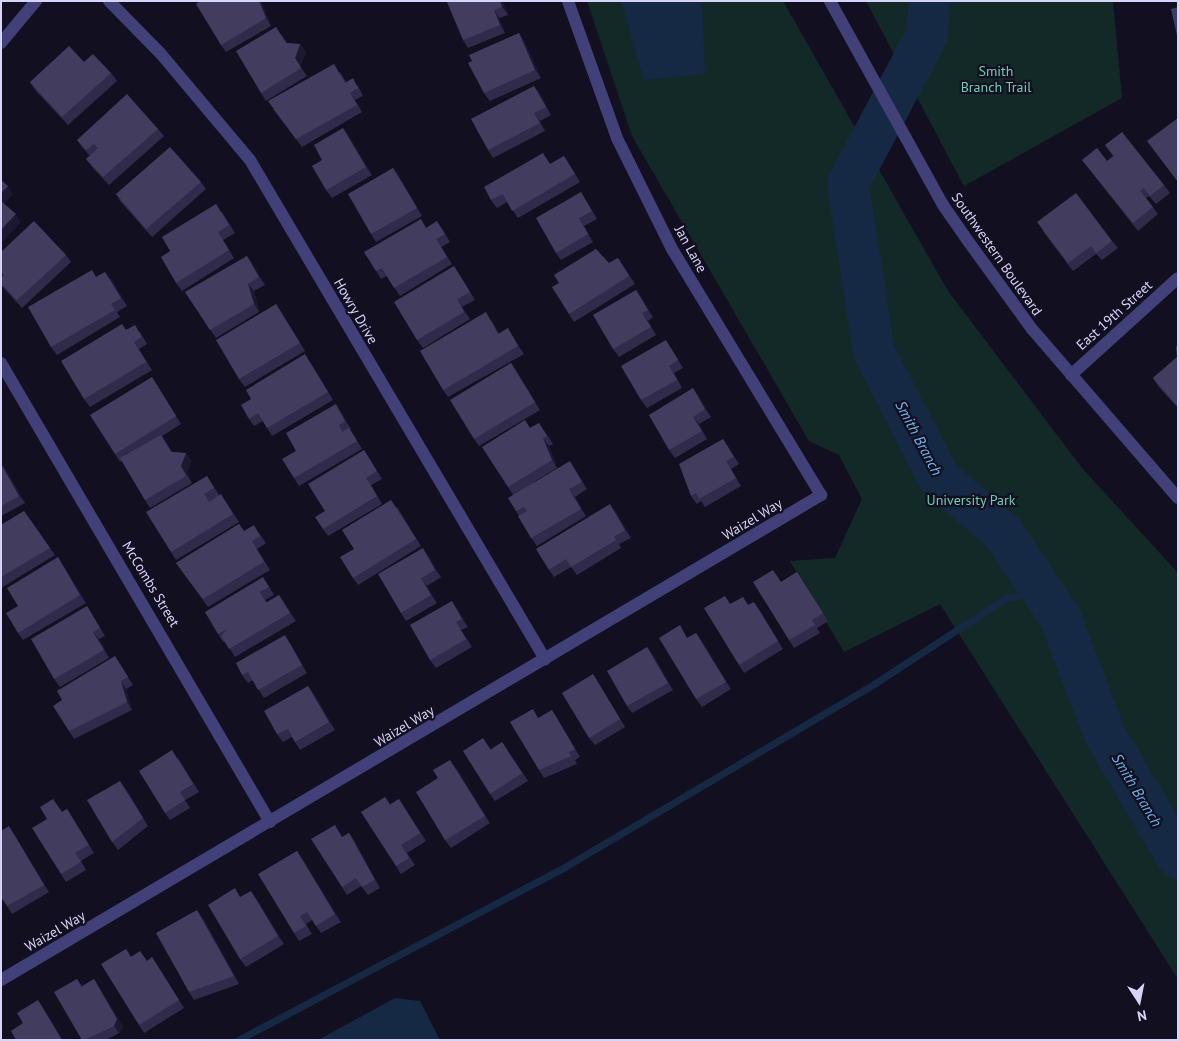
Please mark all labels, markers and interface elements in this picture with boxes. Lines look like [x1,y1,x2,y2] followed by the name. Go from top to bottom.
[960,63,1032,95] park label: Smith Branch Trail
[948,189,1046,319] street label: Southwestern Boulevard
[671,223,711,275] street label: Jan Lane
[330,275,382,347] street label: Howry Drive
[1073,277,1155,353] street label: East 19th Street
[892,398,946,478] water label: Smith Branch
[926,492,1016,508] park label: University Park
[719,495,785,543] street label: Waizel Way
[119,538,183,630] street label: McCombs Street
[371,702,437,750] street label: Waizel Way
[1108,750,1166,830] water label: Smith Branch
[22,907,88,955] street label: Waizel Way
[1114,976,1164,1026] north arrow
[1136,1006,1148,1025] text: N

